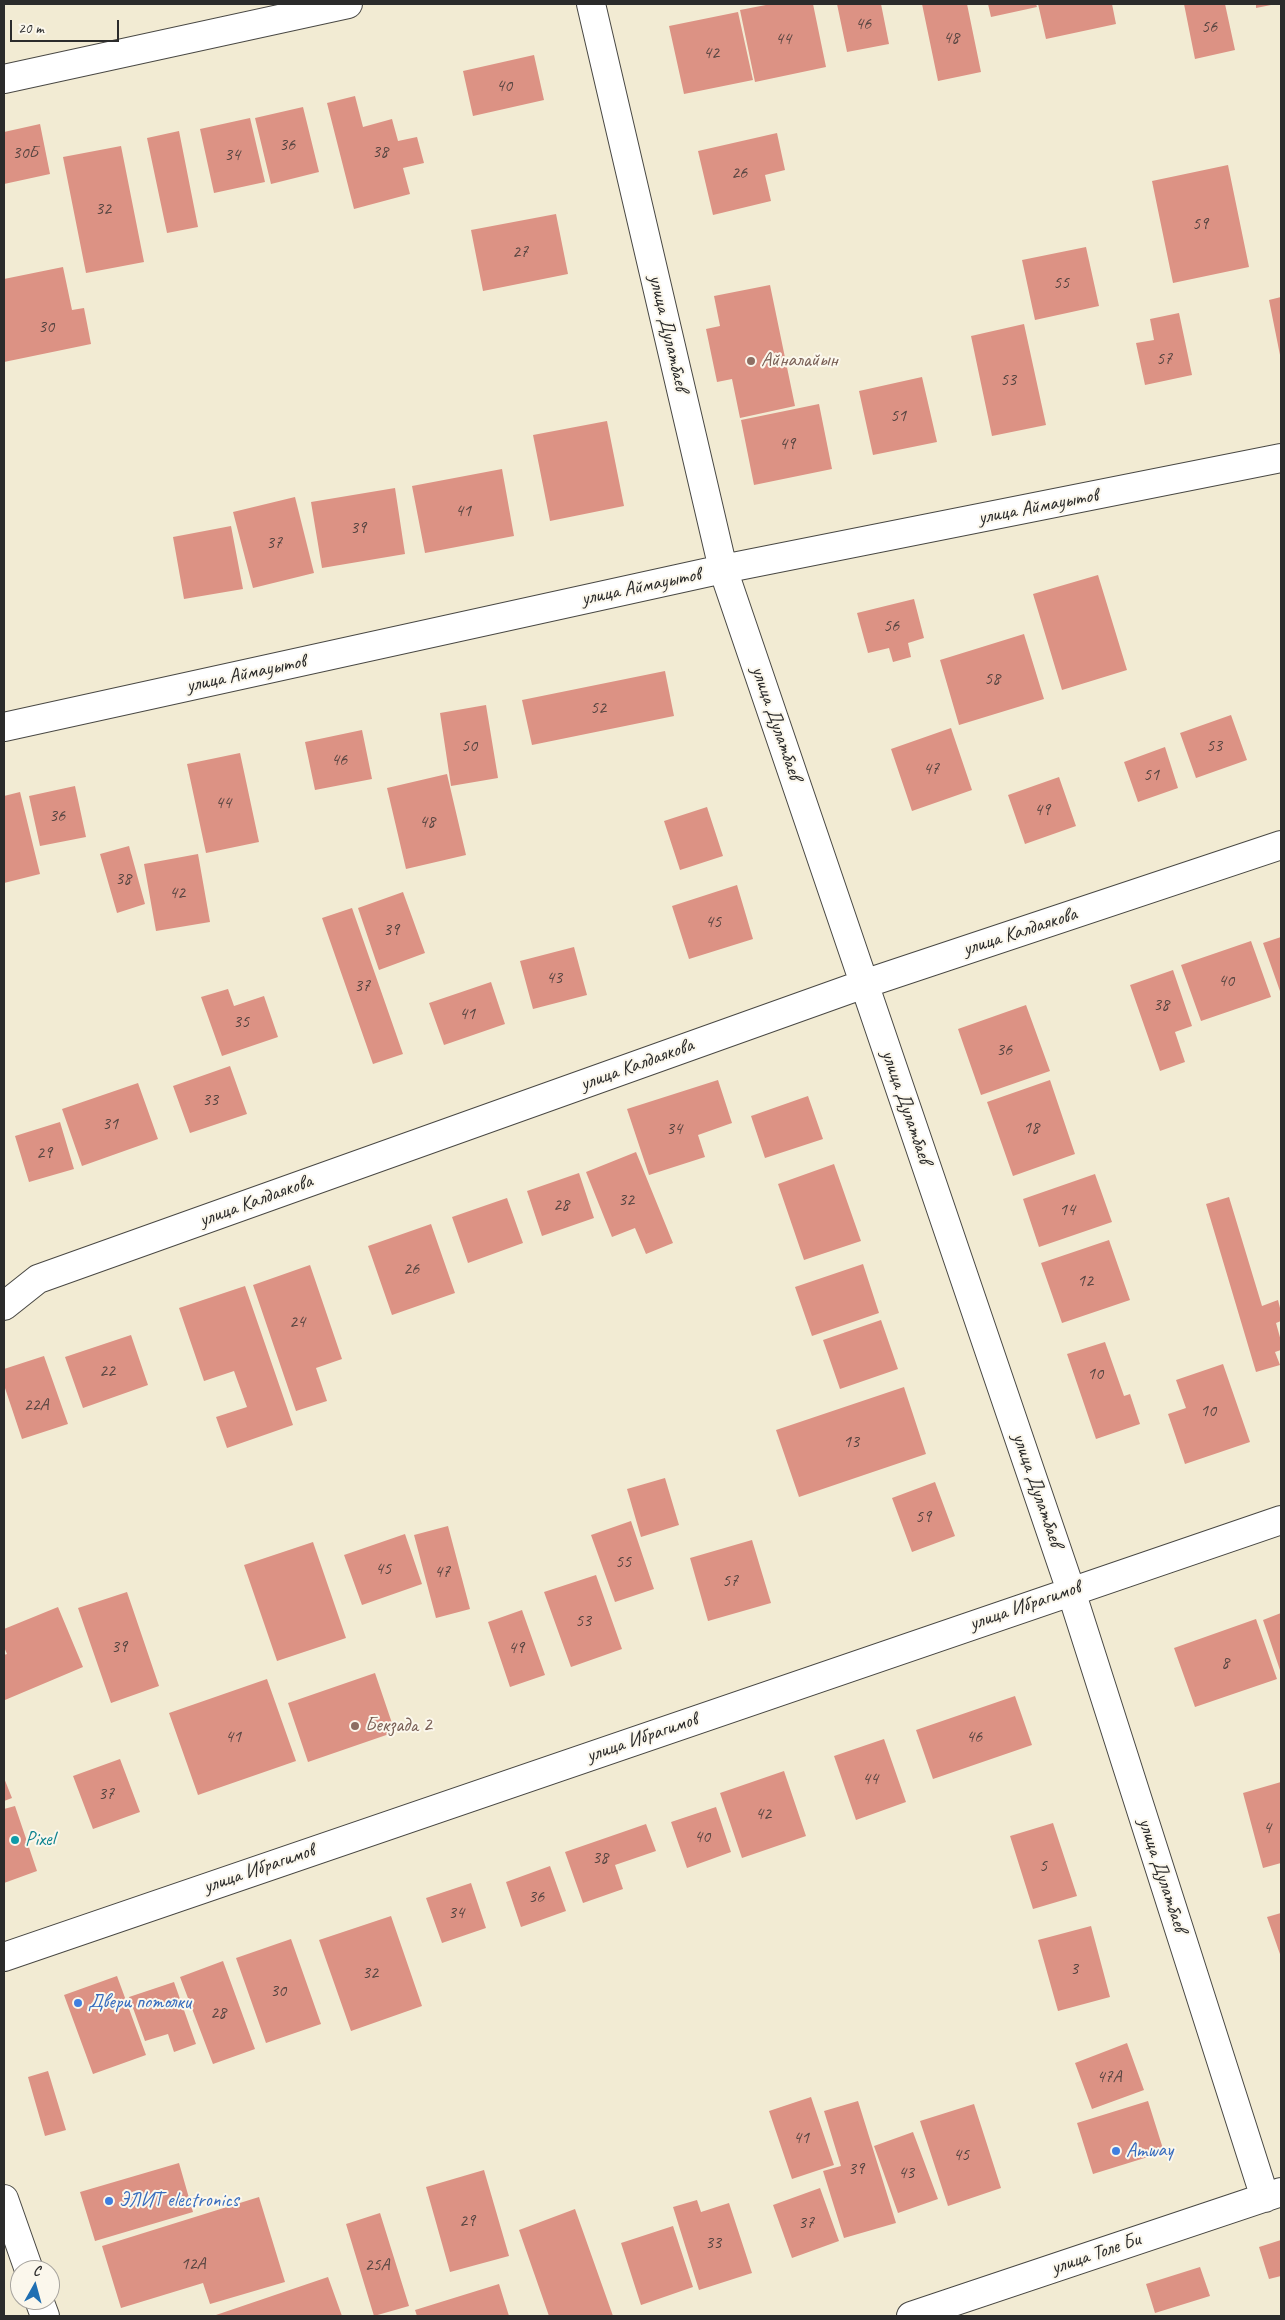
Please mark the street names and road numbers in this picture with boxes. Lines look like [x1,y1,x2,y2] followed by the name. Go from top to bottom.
[643,273,693,393] street label: улица Дулатбаев
[976,484,1100,530] street label: улица Аймауытов
[579,563,703,611] street label: улица Аймауытов
[184,650,308,698] street label: улица Аймауытов
[745,663,807,783] street label: улица Дулатбаев
[960,902,1080,962] street label: улица Калдаякова
[577,1033,697,1097] street label: улица Калдаякова
[875,1047,937,1167] street label: улица Дулатбаев
[196,1169,316,1233] street label: улица Калдаякова
[1006,1430,1068,1550] street label: улица Дулатбаев
[966,1576,1084,1636] street label: улица Ибрагимов
[583,1708,701,1768] street label: улица Ибрагимов
[1132,1815,1192,1935] street label: улица Дулатбаев
[200,1839,318,1899] street label: улица Ибрагимов
[1048,2228,1144,2280] street label: улица Толе Би

